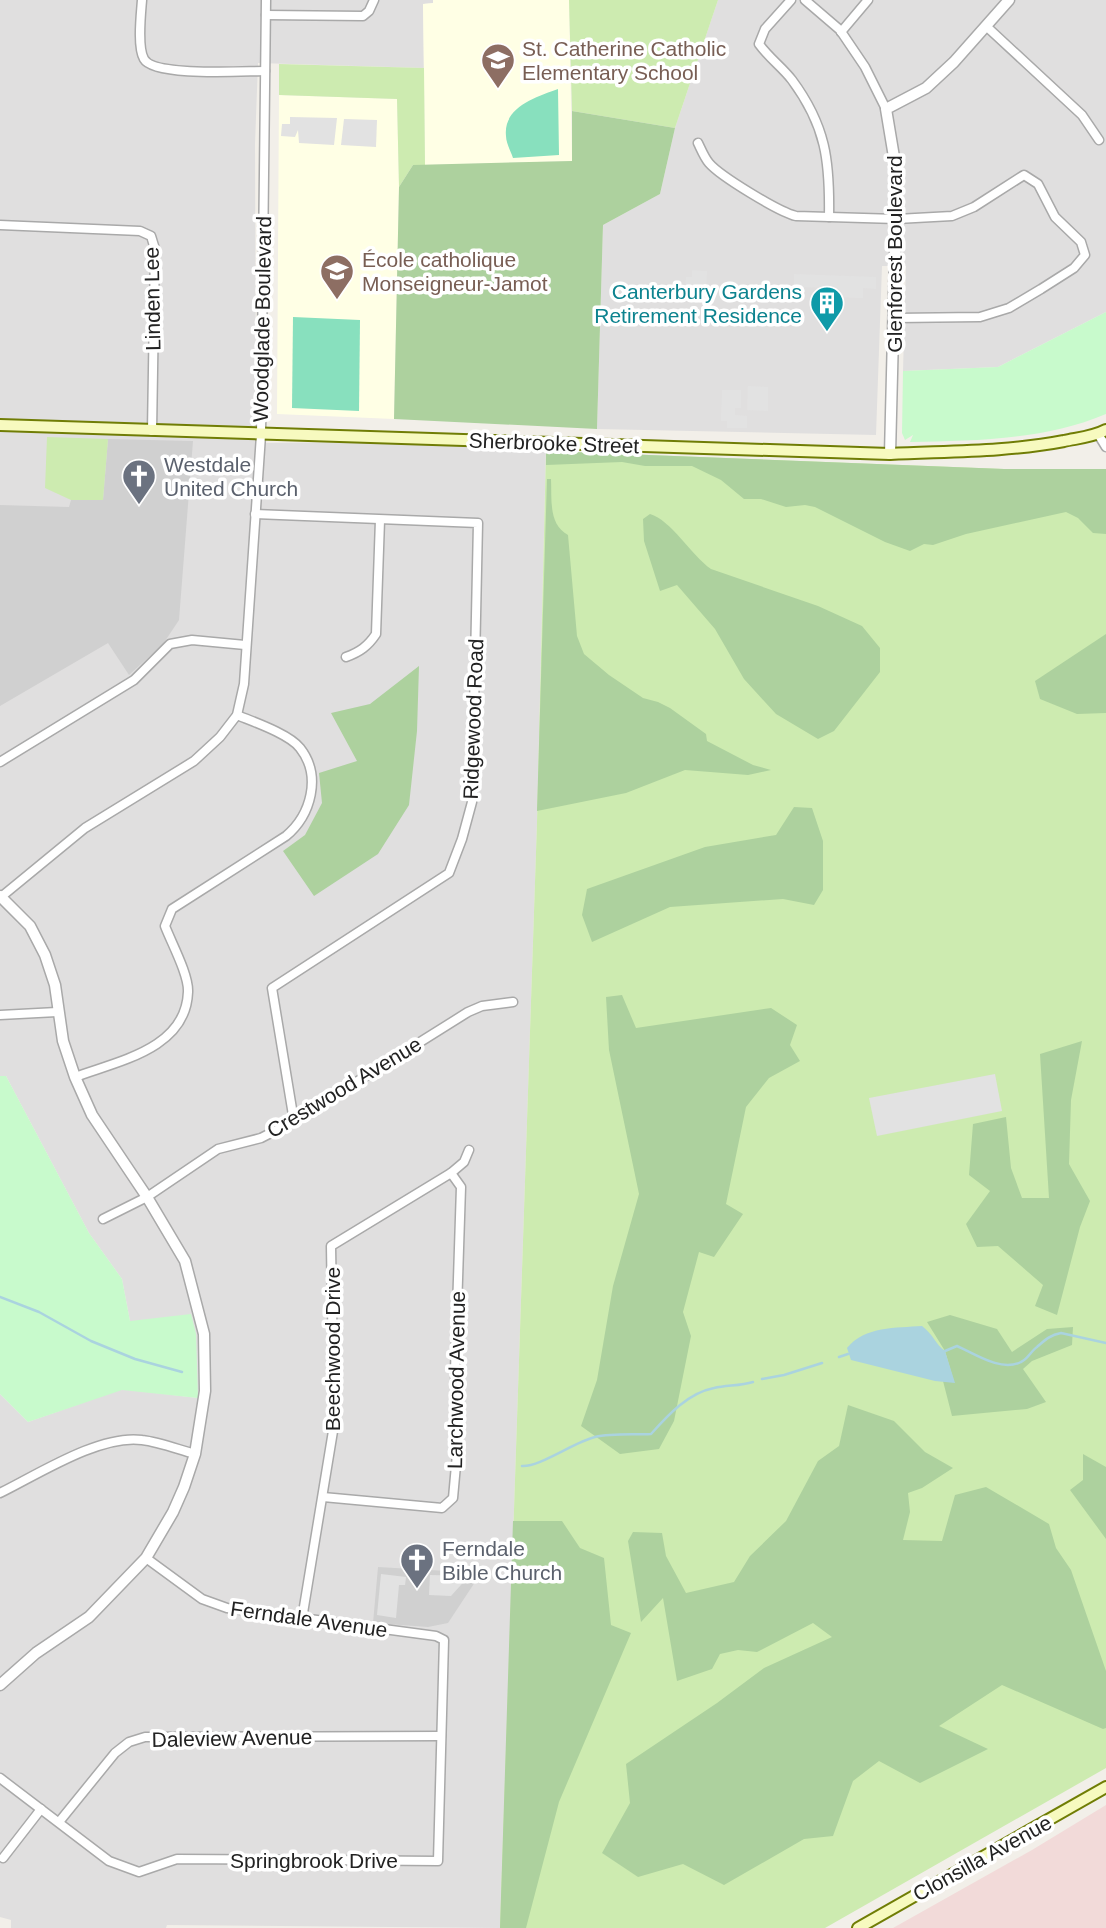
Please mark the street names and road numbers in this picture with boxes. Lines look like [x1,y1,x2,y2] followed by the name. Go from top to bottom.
[883,155,906,353] street label: Glenforest Boulevard
[249,216,275,422] street label: Woodglade Boulevard
[140,247,164,351] street label: Linden Lee
[468,429,640,457] street label: Sherbrooke Street
[459,638,487,800] street label: Ridgewood Road
[263,1032,425,1142] street label: Crestwood Avenue
[321,1267,344,1431] street label: Beechwood Drive
[443,1291,469,1469] street label: Larchwood Avenue
[229,1597,389,1641] street label: Ferndale Avenue
[151,1725,313,1751] street label: Daleview Avenue
[909,1810,1055,1906] street label: Clonsilla Avenue
[230,1849,398,1872] street label: Springbrook Drive

